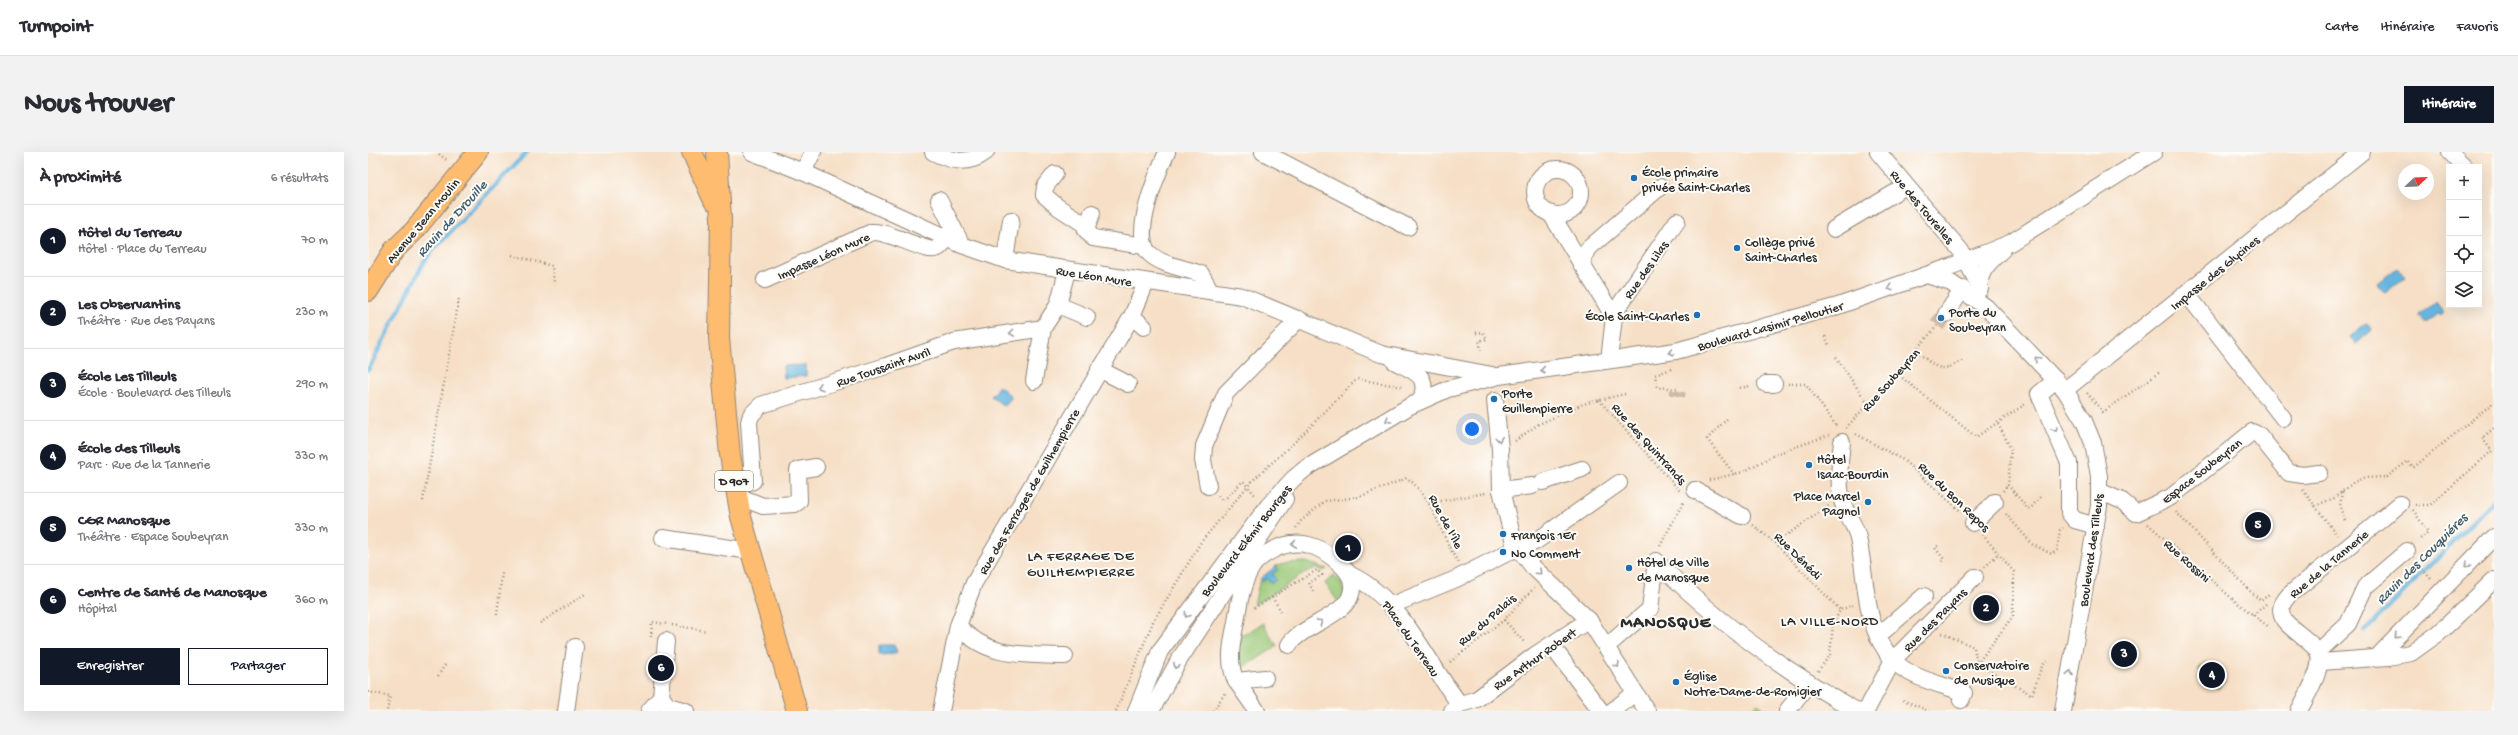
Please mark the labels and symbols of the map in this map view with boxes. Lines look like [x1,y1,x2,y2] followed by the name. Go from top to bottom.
[2398,164,2434,200] north arrow
[1641,165,1751,196] place label: École primaire privée Saint-Charles
[1886,168,1957,248] street label: Rue des Tourelles
[1629,173,1639,183] marker: École primaire privée Saint-Charles
[384,176,464,267] street label: Avenue Jean Moulin
[414,177,492,262] water label: Ravin de Drouille
[776,230,873,284] street label: Impasse Léon Mure
[2168,233,2264,314] street label: Impasse des Glycines
[1745,236,1818,266] place label: Collège privé Saint-Charles
[1622,238,1673,302] street label: Rue des Lilas
[1732,243,1742,253] marker: Collège privé Saint-Charles
[1055,264,1133,291] street label: Rue Léon Mure
[1887,283,1894,292] one-way arrow
[1695,299,1847,356] street label: Boulevard Casimir Pelloutier
[1948,306,2007,336] place label: Porte du Soubeyran
[1585,309,1690,325] place label: École Saint-Charles
[1692,310,1702,320] marker: École Saint-Charles
[1936,313,1946,323] marker: Porte du Soubeyran
[1009,328,1015,337] one-way arrow
[835,345,933,391] street label: Rue Toussaint Avril
[1860,345,1925,415] street label: Rue Soubeyran
[1668,347,1674,355] one-way arrow
[2034,356,2042,364] one-way arrow
[1539,365,1546,374] one-way arrow
[816,382,823,391] one-way arrow
[1501,387,1573,417] place label: Porte Guillempierre
[1489,394,1499,404] marker: Porte Guillempierre
[1608,401,1689,489] street label: Rue des Quintrands
[976,407,1084,578] street label: Rue des Ferrages de Guilhempierre
[1385,415,1392,423] one-way arrow
[1462,419,1482,439] your location
[2050,425,2058,433] one-way arrow
[1494,436,1503,442] one-way arrow
[2159,436,2246,508] street label: Espace Soubeyran
[1817,453,1889,483] place label: Hôtel Isaac-Bourdin
[1804,460,1814,470] marker: Hôtel Isaac-Bourdin
[1914,460,1993,537] street label: Rue du Bon Repos
[715,471,753,491] road number: D 907
[1198,482,1296,601] street label: Boulevard Elémir Bourges
[1793,490,1860,520] place label: Place Marcel Pagnol
[1424,492,1466,552] street label: Rue de l'Île
[2077,492,2108,609] street label: Boulevard des Tilleuls
[1863,497,1873,507] marker: Place Marcel Pagnol
[2374,509,2473,609] water label: Ravin des Couquiéres
[2245,510,2271,540] pin: 5
[2287,527,2372,602] street label: Rue de la Tannerie
[1498,529,1508,539] marker: François 1Er
[1510,529,1577,544] place label: François 1Er
[1770,530,1824,584] street label: Rue Dénédi
[1335,533,1361,563] pin: 1
[2160,537,2213,587] street label: Rue Rossini
[1291,539,1297,548] one-way arrow
[1498,547,1508,557] marker: No Comment
[1511,547,1581,562] place label: No Comment
[1027,549,1135,582] district label: LA FERRAGE DE GUILHEMPIERRE
[1637,556,1709,586] place label: Hôtel de Ville de Manosque
[2464,560,2471,568] one-way arrow
[1624,563,1634,573] marker: Hôtel de Ville de Manosque
[1534,567,1542,575] one-way arrow
[1901,585,1972,656] street label: Rue des Payans
[1456,591,1520,650] street label: Rue du Palais
[1973,593,1999,623] pin: 2
[1378,598,1442,680] street label: Place du Terreau
[1185,610,1192,617] one-way arrow
[1621,614,1712,634] district label: MANOSQUE
[1781,614,1879,631] district label: LA VILLE-NORD
[1316,619,1323,627] one-way arrow
[1491,625,1581,694] street label: Rue Arthur Robert
[2394,631,2402,639] one-way arrow
[2111,639,2137,669] pin: 3
[648,653,674,683] pin: 6
[1954,659,2029,689] place label: Conservatoire de Musique
[2199,660,2225,690] pin: 4
[1174,661,1181,669] one-way arrow
[1613,661,1620,668] one-way arrow
[1941,666,1951,676] marker: Conservatoire de Musique
[1684,669,1823,700] place label: Église Notre-Dame-de-Romigier
[2066,669,2074,676] one-way arrow
[1671,677,1681,687] marker: Église Notre-Dame-de-Romigier

